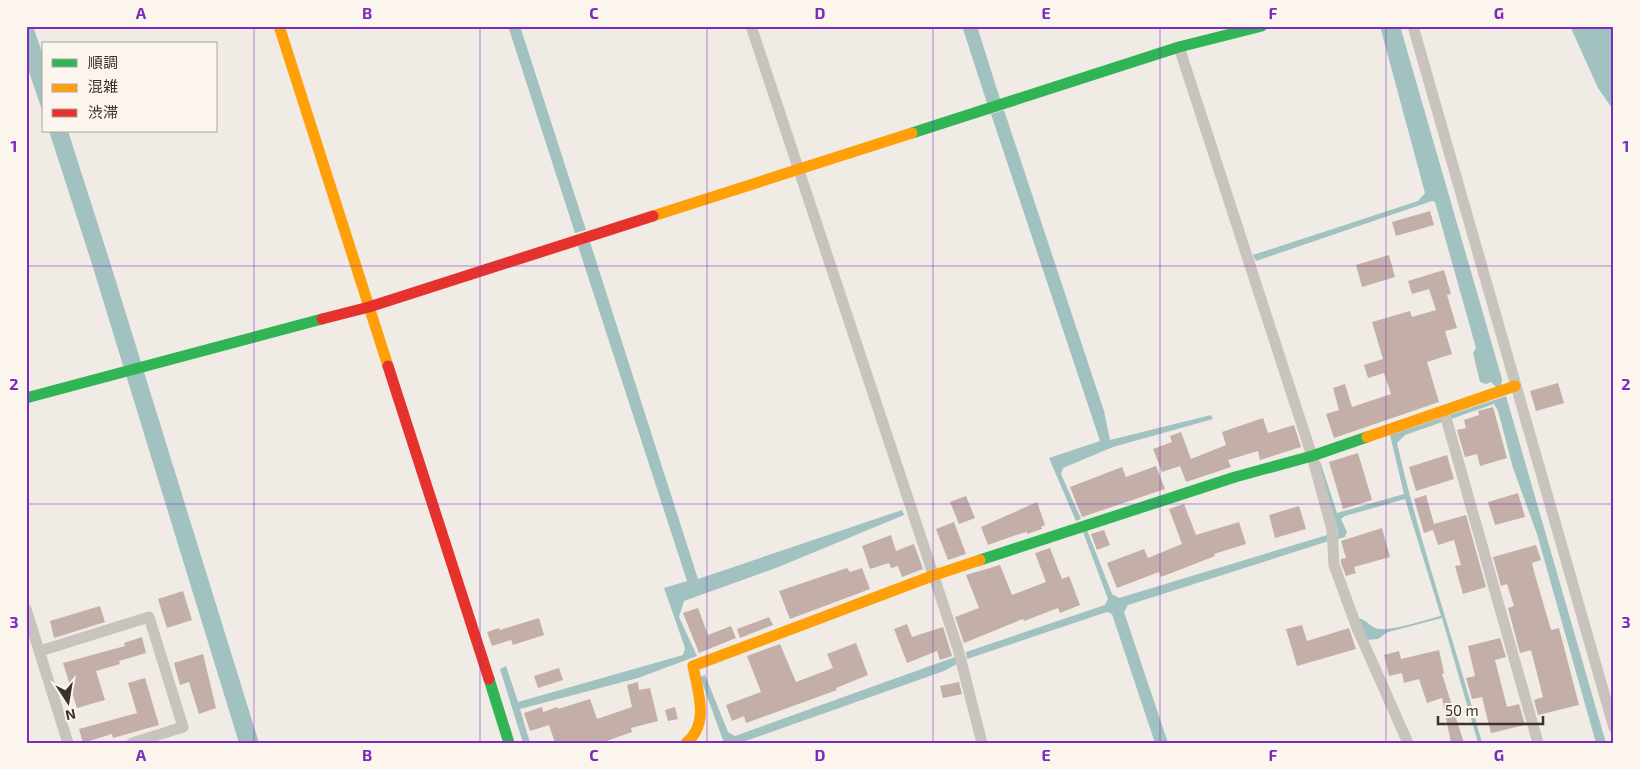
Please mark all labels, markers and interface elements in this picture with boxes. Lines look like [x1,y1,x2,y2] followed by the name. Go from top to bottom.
[136,3,147,22] text: A
[362,3,372,22] text: B
[589,3,599,22] text: C
[815,3,826,22] text: D
[1041,3,1051,22] text: E
[1269,3,1278,22] text: F
[1494,3,1504,22] text: G
[42,42,218,132] legend
[88,53,118,71] text: 順調
[88,77,118,95] text: 混雑
[88,103,118,121] text: 渋滞
[11,136,17,155] text: 1
[1623,136,1629,155] text: 1
[9,374,19,393] text: 2
[1621,374,1631,393] text: 2
[9,612,19,631] text: 3
[1621,612,1631,631] text: 3
[42,676,92,726] north arrow
[1438,694,1542,726] scale bar
[1445,701,1479,719] text: 50 m
[64,706,78,725] text: N
[136,745,147,764] text: A
[362,745,372,764] text: B
[589,745,599,764] text: C
[815,745,826,764] text: D
[1041,745,1051,764] text: E
[1269,745,1278,764] text: F
[1494,745,1504,764] text: G

